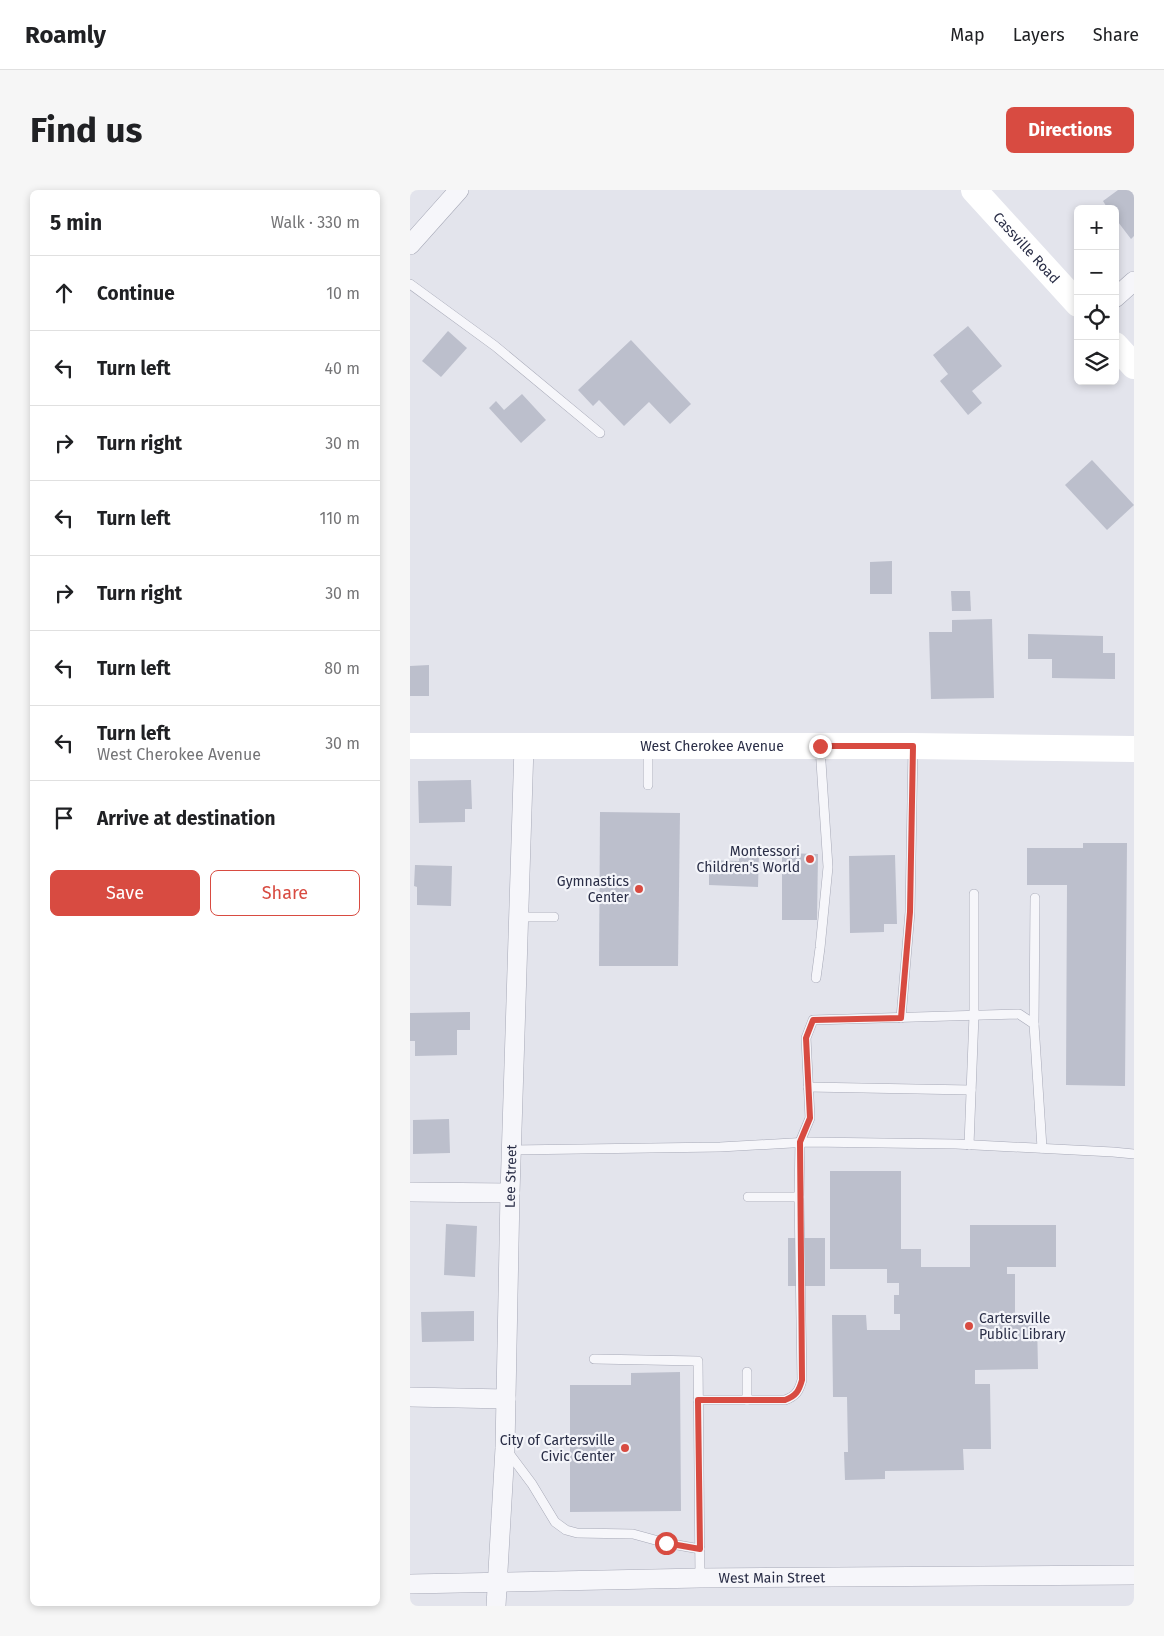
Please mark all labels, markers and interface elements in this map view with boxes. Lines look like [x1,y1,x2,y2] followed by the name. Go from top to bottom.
[25,21,106,49] text: Roamly
[950,24,985,46] text: Map
[1013,24,1065,46] text: Layers
[1093,24,1139,46] text: Share
[1006,107,1134,153] button: Directions
[30,109,142,151] text: Find us
[1074,205,1119,385] map controls
[1074,205,1119,250] button: +
[990,208,1063,287] street label: Cassville Road
[50,210,102,236] text: 5 min
[271,213,360,232] text: Walk · 330 m
[1074,250,1119,295] button: −
[50,279,78,307] icon: ahead
[97,282,175,305] text: Continue
[326,284,360,303] text: 10 m
[1074,295,1119,340] button: locate
[1074,340,1119,385] button: layers
[50,354,78,382] icon: left
[97,357,171,380] text: Turn left
[325,359,360,378] text: 40 m
[50,429,78,457] icon: right
[97,432,182,455] text: Turn right
[325,434,360,453] text: 30 m
[50,504,78,532] icon: left
[97,507,171,530] text: Turn left
[319,509,360,528] text: 110 m
[50,579,78,607] icon: right
[97,582,182,605] text: Turn right
[325,584,360,603] text: 30 m
[50,654,78,682] icon: left
[97,657,171,680] text: Turn left
[324,659,360,678] text: 80 m
[97,722,171,745] text: Turn left
[50,729,78,757] icon: left
[325,734,360,753] text: 30 m
[809,735,832,758] route end
[640,738,784,755] street label: West Cherokee Avenue
[97,745,261,764] text: West Cherokee Avenue
[50,804,78,832] icon: arrive
[97,807,276,830] text: Arrive at destination
[696,843,800,876] place label: Montessori Children's World
[804,853,816,865] marker: Montessori Children's World
[50,870,200,916] button: Save
[210,870,360,916] button: Share
[557,873,630,906] place label: Gymnastics Center
[633,883,645,895] marker: Gymnastics Center
[501,1143,520,1208] street label: Lee Street
[979,1310,1066,1343] place label: Cartersville Public Library
[963,1320,975,1332] marker: Cartersville Public Library
[500,1432,616,1465] place label: City of Cartersville Civic Center
[619,1442,631,1454] marker: City of Cartersville Civic Center
[655,1532,678,1555] route start
[718,1569,826,1586] street label: West Main Street

